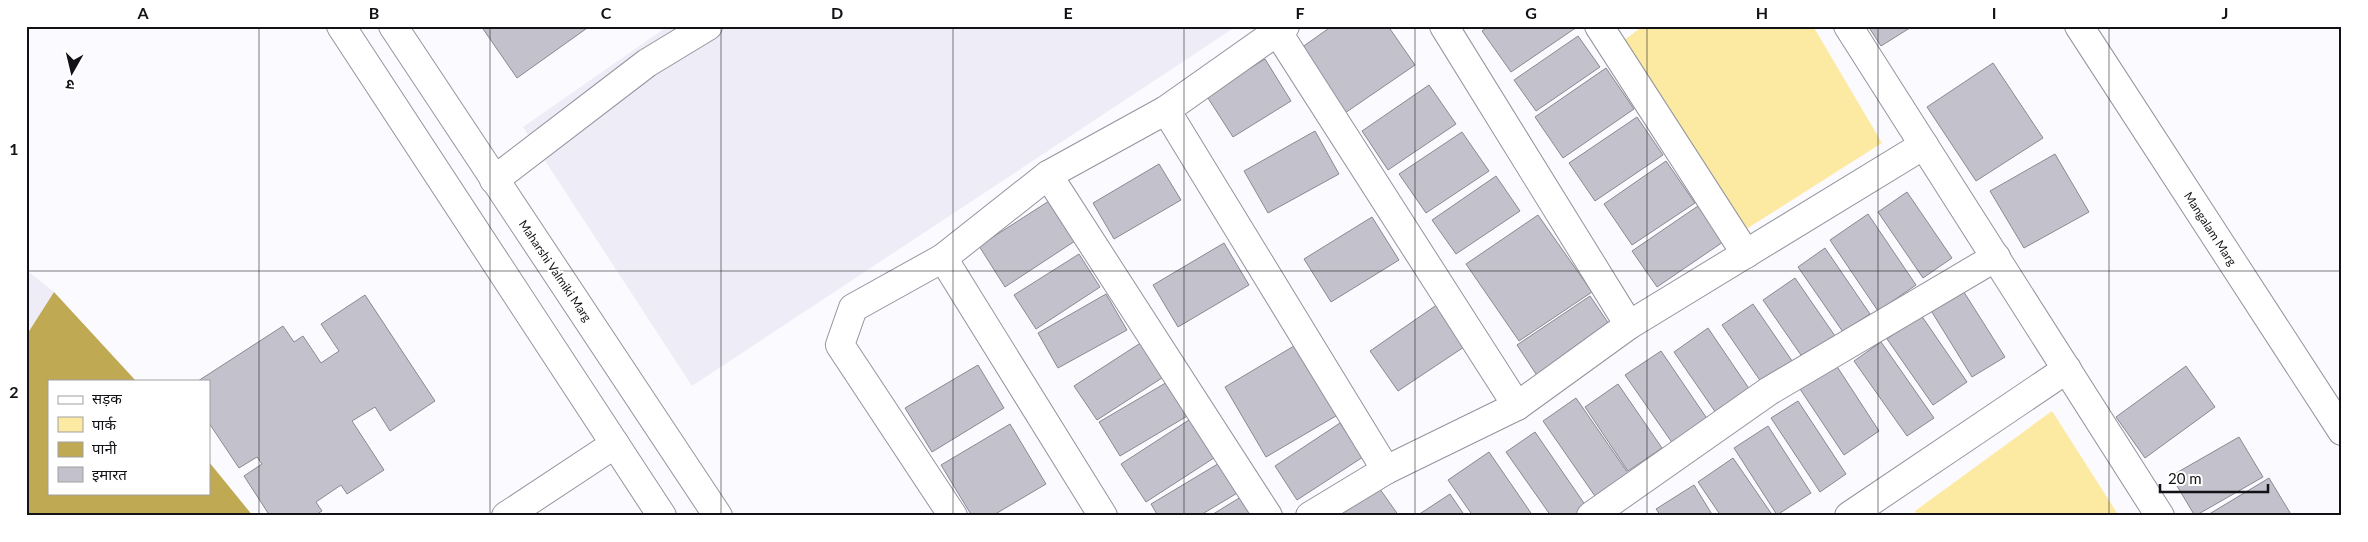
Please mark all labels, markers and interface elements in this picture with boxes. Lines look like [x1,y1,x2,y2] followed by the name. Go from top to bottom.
[136,3,149,22] text: A
[369,3,379,22] text: B
[601,3,612,22] text: C
[831,3,843,22] text: D
[1063,3,1073,22] text: E
[1295,3,1305,22] text: F
[1525,3,1537,22] text: G
[1756,3,1768,22] text: H
[1992,3,1996,22] text: I
[2222,3,2228,22] text: J
[48,48,98,98] north arrow
[64,76,75,94] text: उ
[9,139,19,158] text: 1
[2181,189,2240,268] street label: Mangalam Marg
[516,217,595,324] street label: Maharshi Valmiki Marg
[48,380,210,494] legend
[9,382,19,401] text: 2
[92,389,122,407] text: सड़क
[92,415,116,433] text: पार्क
[92,439,118,457] text: पानी
[2160,462,2268,494] scale bar
[92,465,127,483] text: इमारत
[2168,469,2202,487] text: 20 m

